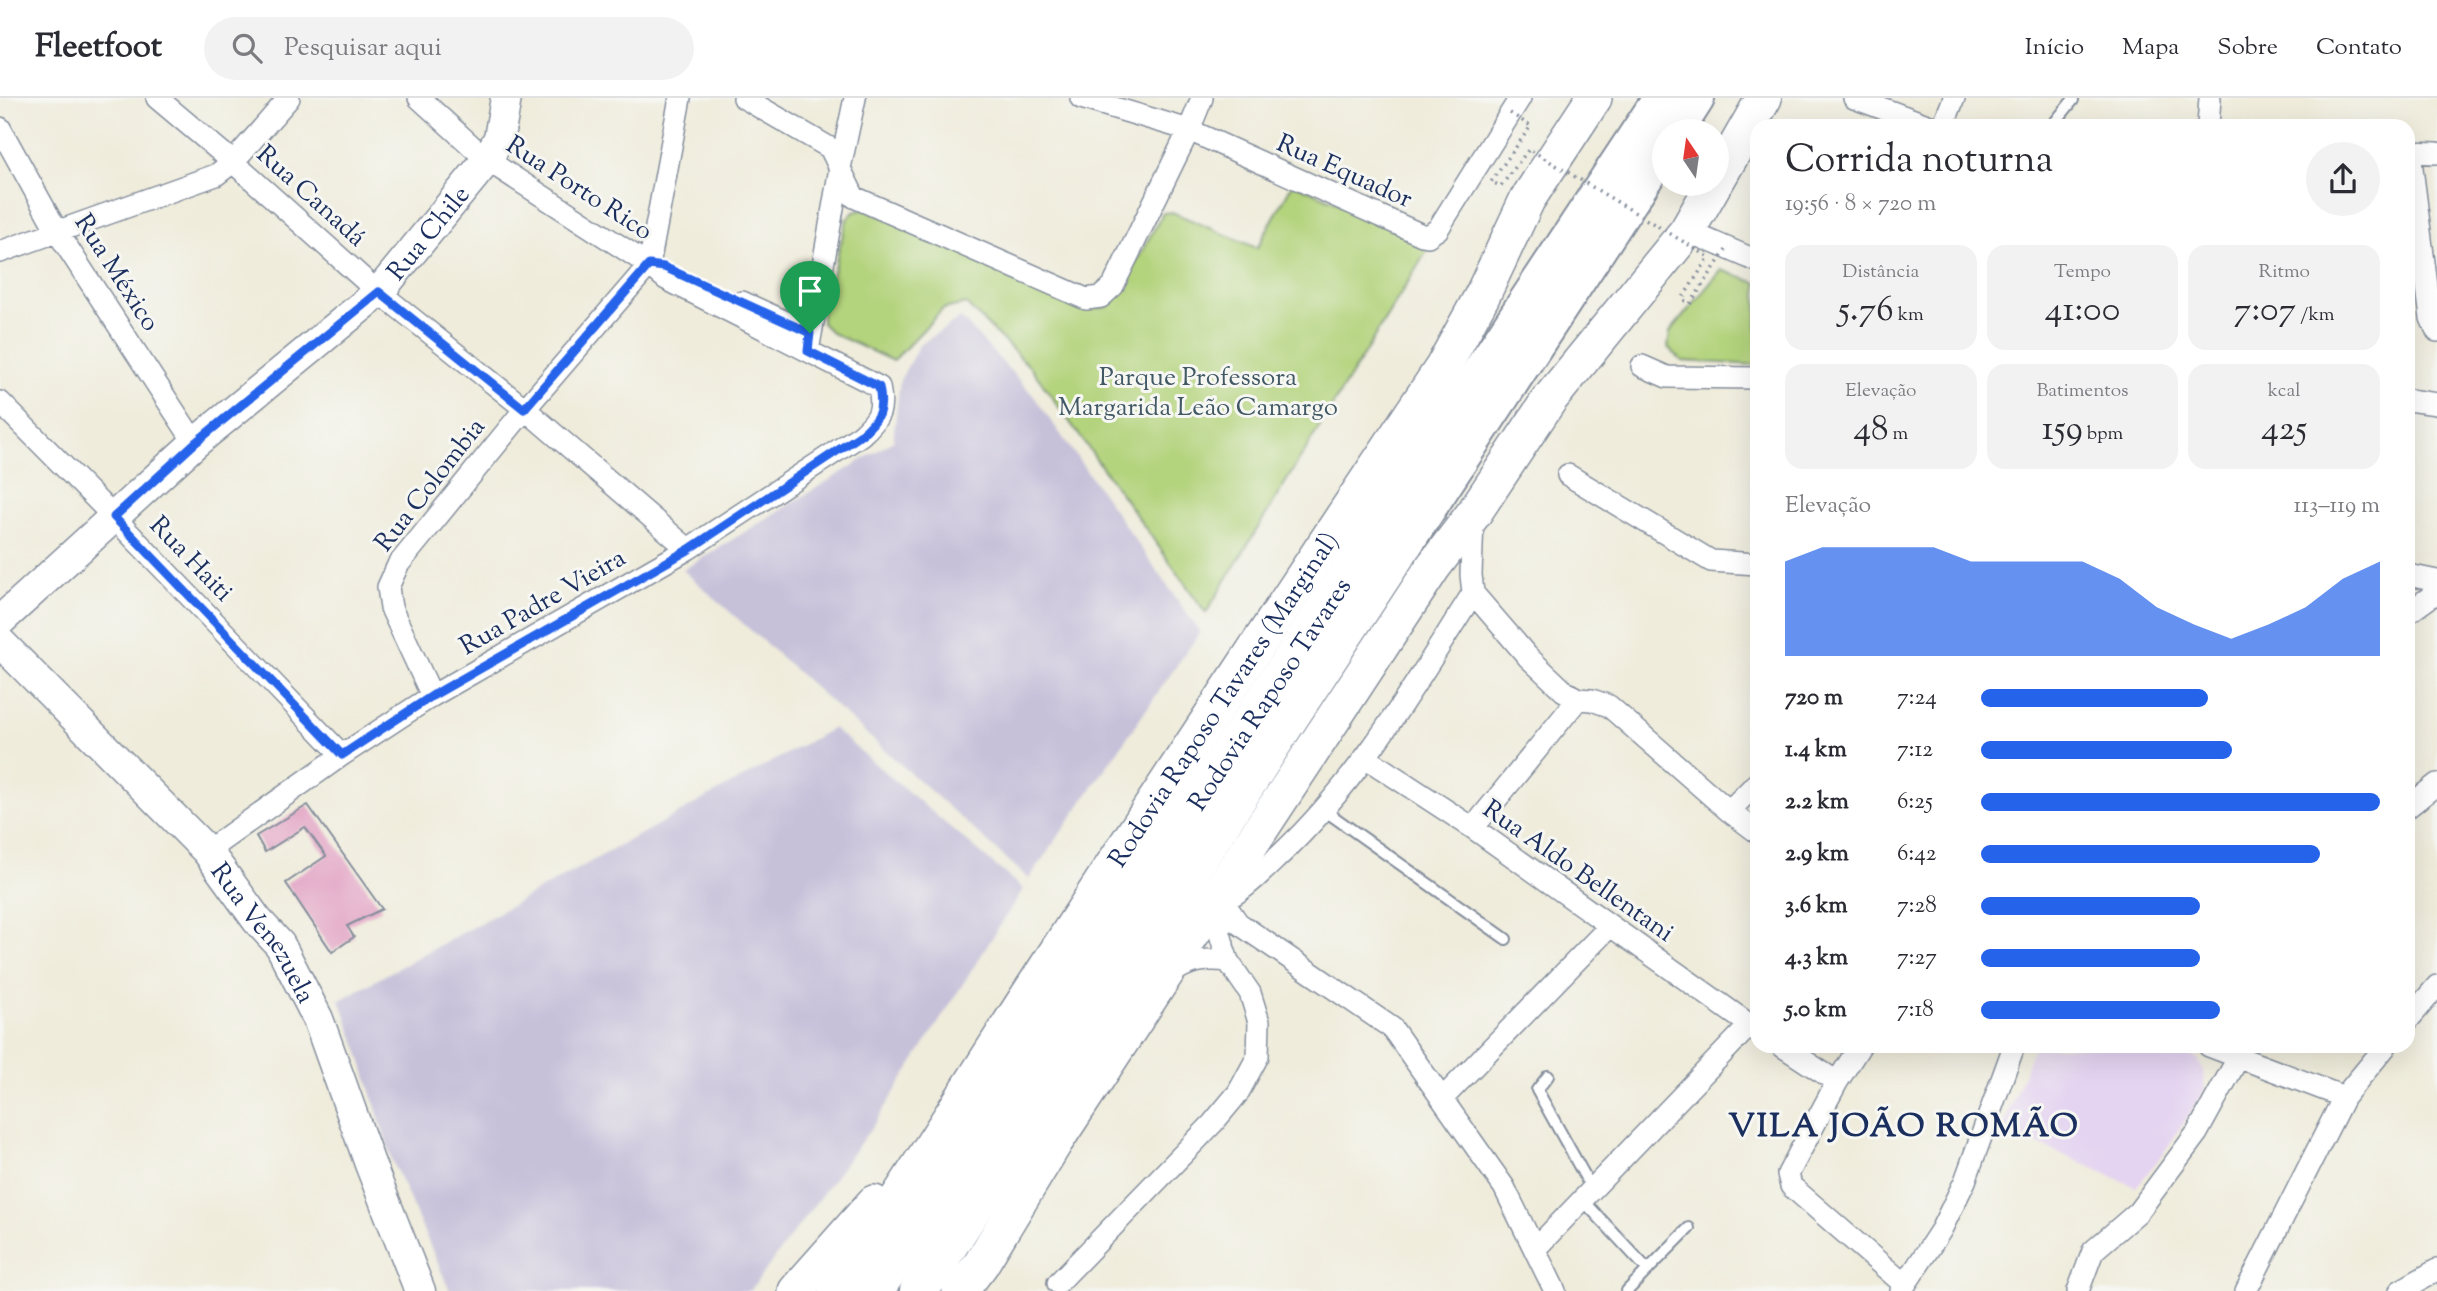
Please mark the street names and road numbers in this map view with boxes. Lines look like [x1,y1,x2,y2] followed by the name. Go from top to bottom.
[1270,126,1418,219] street label: Rua Equador
[498,128,659,250] street label: Rua Porto Rico
[247,137,373,256] street label: Rua Canadá
[379,179,480,290] street label: Rua Chile
[64,207,168,339] street label: Rua México
[367,411,495,560] street label: Rua Colombia
[140,509,240,611] street label: Rua Haiti
[1101,525,1349,875] street label: Rodovia Raposo Tavares (Marginal)
[453,541,633,666] street label: Rua Padre Vieira
[1180,571,1362,819] street label: Rodovia Raposo Tavares
[1474,792,1681,952] street label: Rua Aldo Bellentani
[200,856,323,1010] street label: Rua Venezuela

